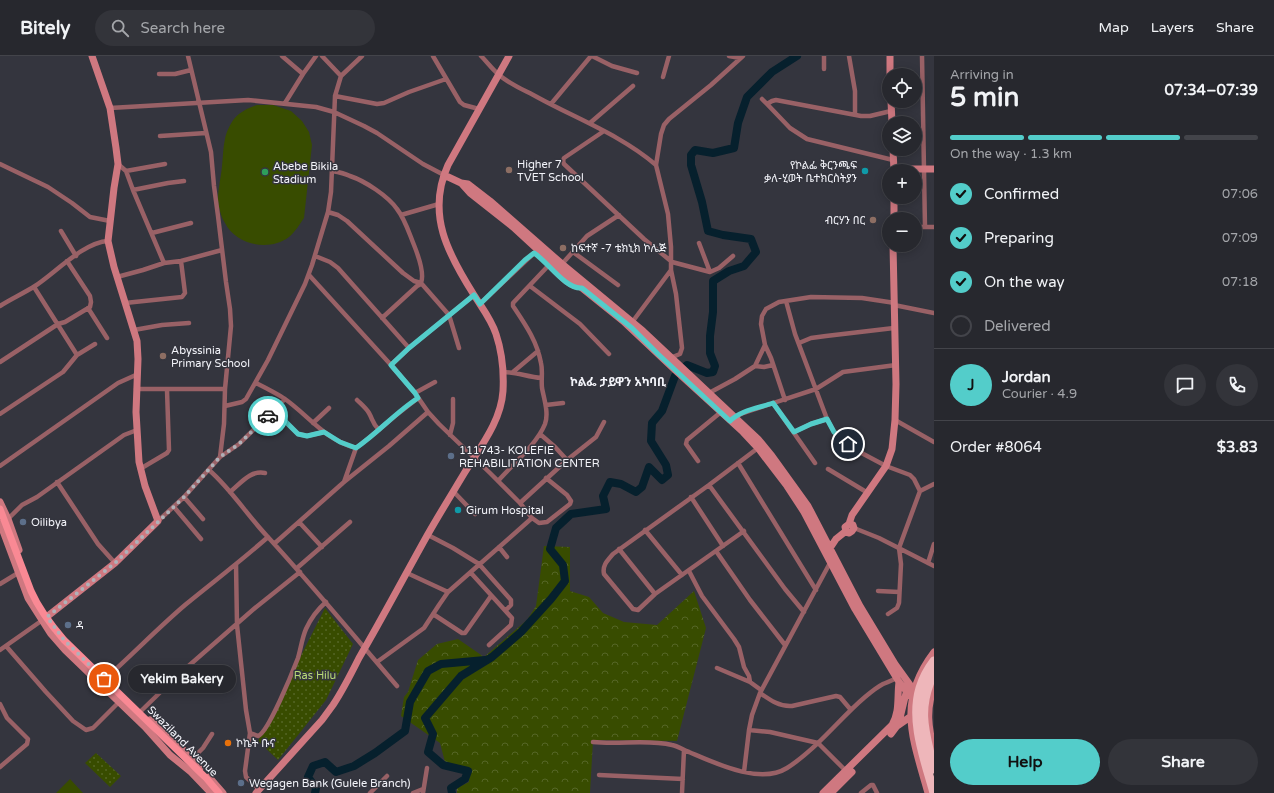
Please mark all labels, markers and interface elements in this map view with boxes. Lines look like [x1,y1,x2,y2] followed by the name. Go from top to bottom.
[95,10,375,46] search box
[20,17,71,39] text: Bitely
[109,17,131,39] icon: search
[141,19,225,37] text: Search here
[1099,19,1129,36] text: Map
[1151,19,1194,36] text: Layers
[1216,19,1254,36] text: Share
[950,67,1014,83] text: Arriving in
[882,68,922,252] map controls
[882,68,922,108] button: locate
[1164,81,1258,99] text: 07:34–07:39
[950,82,1019,113] text: 5 min
[882,116,922,156] button: layers
[950,146,1072,162] text: On the way · 1.3 km
[517,158,584,184] place label: Higher 7 TVET School
[764,159,858,185] place label: የኮልፌ ቅርንጫፍ ቃለ-ሂወት ቤተክርስትያን
[273,160,338,186] place label: Abebe Bikila Stadium
[882,164,922,204] button: +
[504,165,514,175] marker: Higher 7 TVET School
[860,166,870,176] marker: የኮልፌ ቅርንጫፍ ቃለ-ሂወት ቤተክርስትያን
[260,167,270,177] marker: Abebe Bikila Stadium
[950,183,972,205] icon: check
[984,185,1059,203] text: Confirmed
[1222,186,1258,202] text: 07:06
[882,212,922,252] button: −
[825,214,865,227] place label: ብርሃን በር
[868,215,878,225] marker: ብርሃን በር
[950,227,972,249] icon: check
[984,229,1054,247] text: Preparing
[1222,230,1258,246] text: 07:09
[571,242,667,255] place label: ከፍተኛ -7 ቴክኒክ ኮሌጅ
[558,243,568,253] marker: ከፍተኛ -7 ቴክኒክ ኮሌጅ
[950,271,972,293] icon: check
[984,273,1064,291] text: On the way
[1222,274,1258,290] text: 07:18
[984,317,1051,335] text: Delivered
[171,344,250,370] place label: Abyssinia Primary School
[158,351,168,361] marker: Abyssinia Primary School
[1164,364,1206,406] button: chat
[1216,364,1258,406] button: phone
[1002,368,1051,386] text: Jordan
[570,375,666,389] district label: ኮልፌ ታይዋን አካባቢ
[968,376,975,394] text: J
[1002,386,1077,402] text: Courier · 4.9
[248,396,288,436] courier
[257,405,279,427] icon: car
[831,427,865,461] pin
[837,433,859,455] icon: home
[950,438,1042,456] text: Order #8064
[1217,438,1258,456] text: $3.83
[459,444,600,470] place label: 111743- KOLEFIE REHABILITATION CENTER
[446,451,456,461] marker: 111743- KOLEFIE REHABILITATION CENTER
[466,504,544,517] place label: Girum Hospital
[453,505,463,515] marker: Girum Hospital
[31,516,67,529] place label: Oilibya
[18,517,28,527] marker: Oilibya
[76,619,84,632] place label: ዳ
[63,620,73,630] marker: ዳ
[87,662,121,696] pin
[128,665,236,693] callout: Yekim Bakery
[93,668,115,690] icon: bag
[294,669,336,682] park label: Ras Hilu
[141,671,223,687] text: Yekim Bakery
[145,703,221,779] street label: Swaziland Avenue
[236,737,275,750] place label: ኮኬት ቡና
[223,738,233,748] marker: ኮኬት ቡና
[950,739,1100,785] button: Help
[1108,739,1258,785] button: Share
[249,777,411,790] place label: Wegagen Bank (Gulele Branch)
[236,778,246,788] marker: Wegagen Bank (Gulele Branch)

